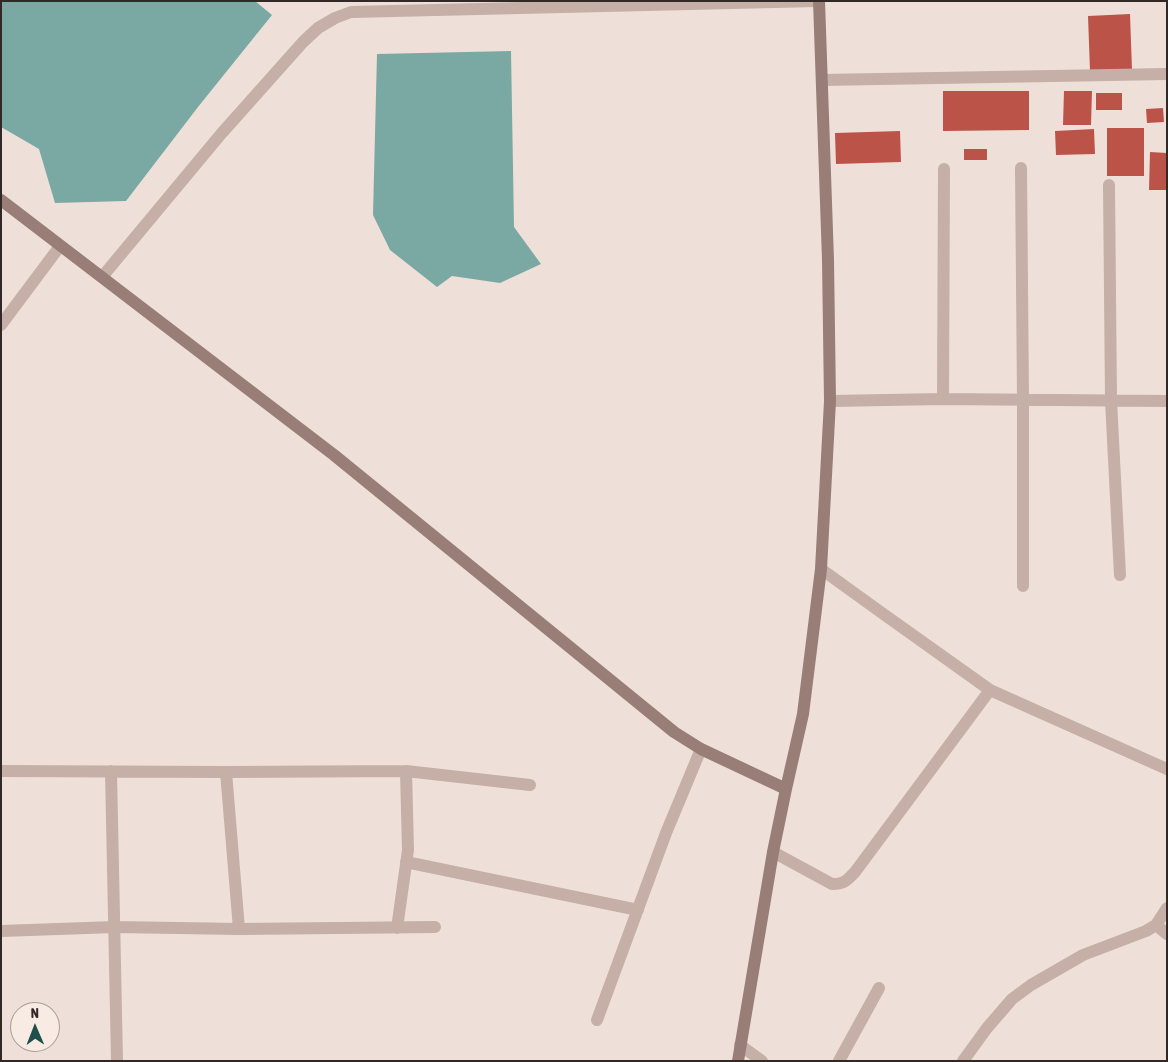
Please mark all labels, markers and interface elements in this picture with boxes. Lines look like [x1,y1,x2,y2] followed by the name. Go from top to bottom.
[10,1002,60,1052] north arrow
[30,1005,39,1021] text: N

